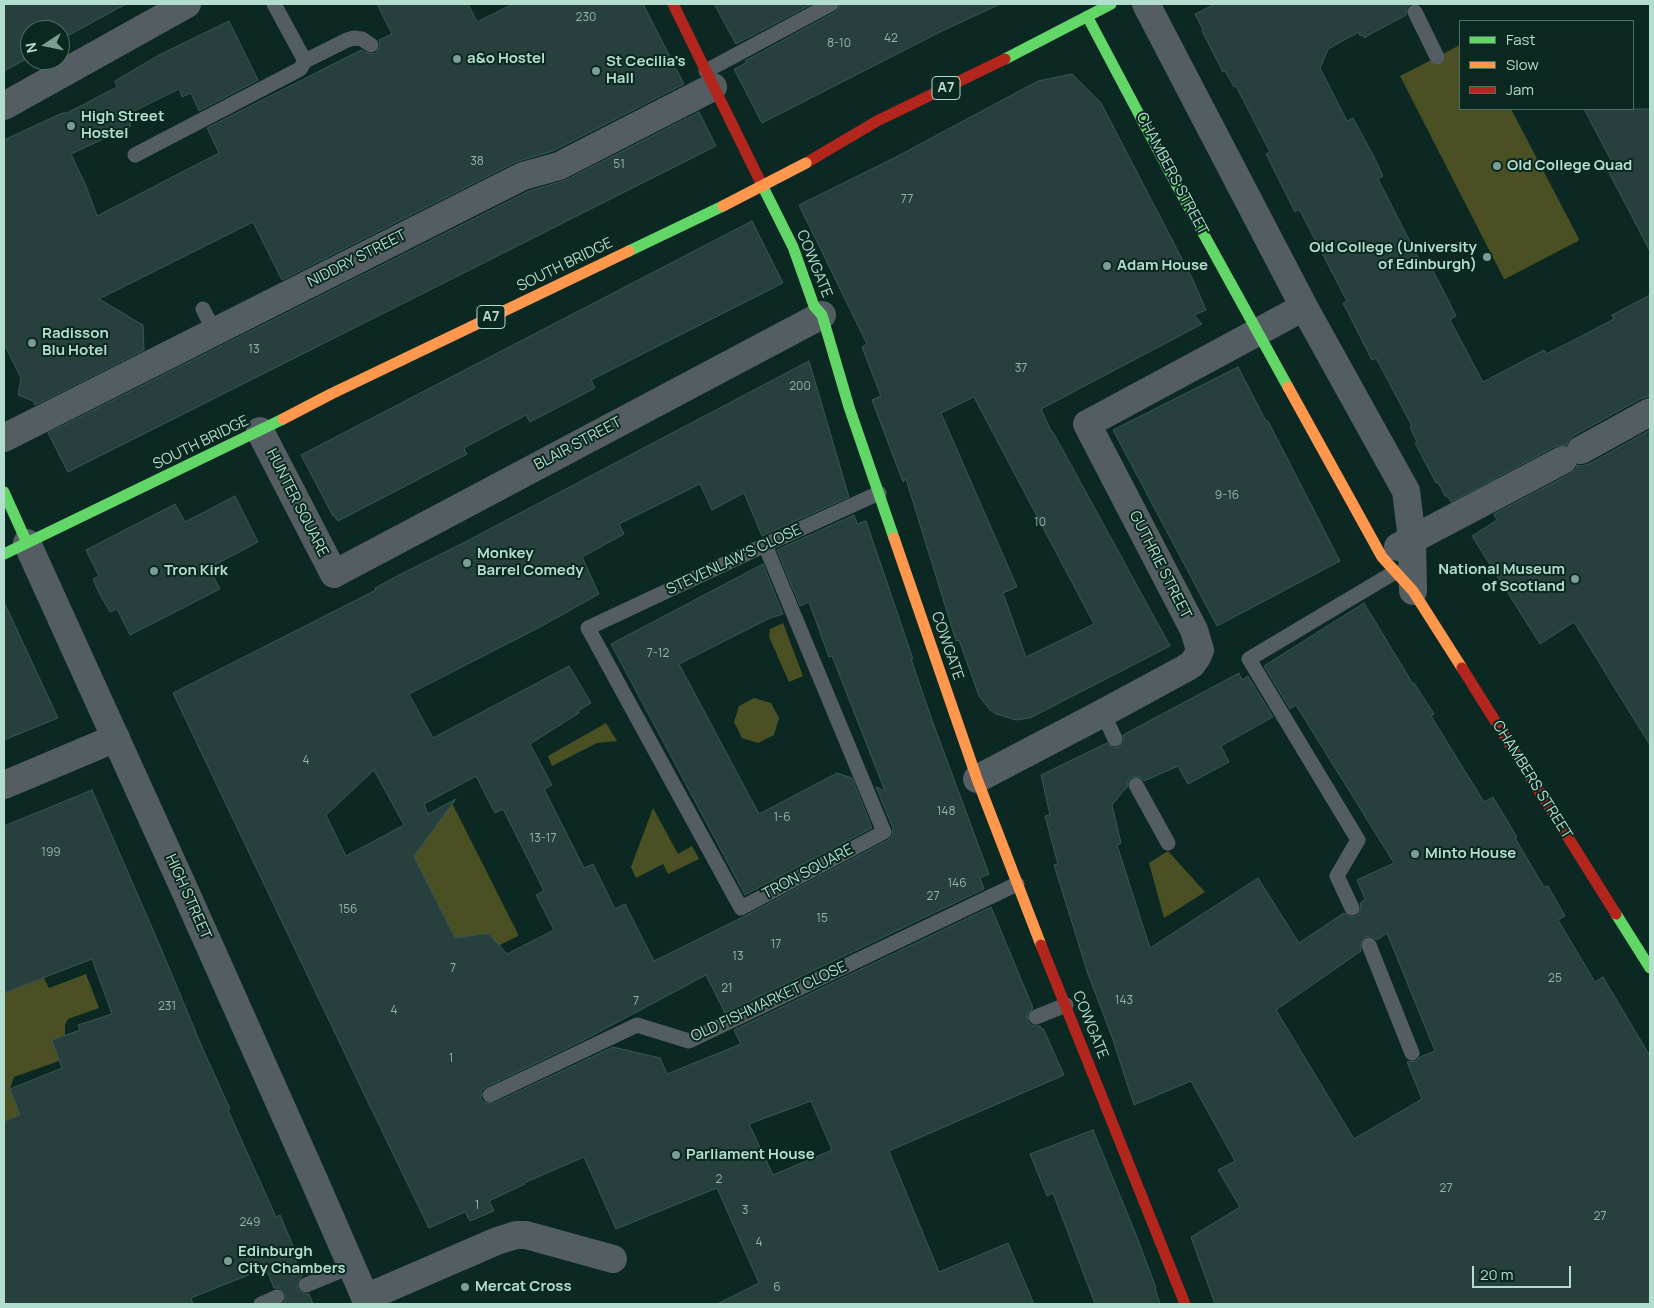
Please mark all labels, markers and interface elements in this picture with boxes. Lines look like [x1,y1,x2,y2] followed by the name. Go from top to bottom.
[576,11,596,25] house number: 230
[20,20,70,70] north arrow
[1459,20,1634,110] legend
[1506,29,1535,50] text: Fast
[884,32,898,46] house number: 42
[827,37,851,51] house number: 8-10
[20,41,41,55] text: N
[467,50,545,68] place label: a&o Hostel
[451,53,463,65] marker: a&o Hostel
[606,53,686,88] place label: St Cecilia's Hall
[1506,54,1539,75] text: Slow
[590,65,602,77] marker: St Cecilia's Hall
[932,76,960,100] road number: A7
[1506,79,1534,100] text: Jam
[81,108,164,143] place label: High Street Hostel
[1132,110,1212,238] street label: CHAMBERS STREET
[65,120,77,132] marker: High Street Hostel
[470,155,484,169] house number: 38
[1507,157,1632,175] place label: Old College Quad
[613,158,625,172] house number: 51
[1491,160,1503,172] marker: Old College Quad
[901,193,913,207] house number: 77
[305,226,409,292] street label: NIDDRY STREET
[792,228,836,300] street label: COWGATE
[514,234,616,296] street label: SOUTH BRIDGE
[1309,239,1477,274] place label: Old College (University of Edinburgh)
[1481,251,1493,263] marker: Old College (University of Edinburgh)
[1117,257,1208,275] place label: Adam House
[1101,260,1113,272] marker: Adam House
[477,306,505,328] road number: A7
[42,325,109,360] place label: Radisson Blu Hotel
[26,337,38,349] marker: Radisson Blu Hotel
[248,343,260,357] house number: 13
[1015,362,1027,376] house number: 37
[789,380,811,394] house number: 200
[150,412,252,474] street label: SOUTH BRIDGE
[531,414,625,474] street label: BLAIR STREET
[262,446,332,560] street label: HUNTER SQUARE
[1215,489,1239,503] house number: 9-16
[1125,508,1195,622] street label: GUTHRIE STREET
[1034,516,1046,530] house number: 10
[664,521,804,599] street label: STEVENLAW'S CLOSE
[477,545,584,580] place label: Monkey Barrel Comedy
[461,557,473,569] marker: Monkey Barrel Comedy
[1438,561,1565,596] place label: National Museum of Scotland
[164,562,228,580] place label: Tron Kirk
[148,565,160,577] marker: Tron Kirk
[1569,573,1581,585] marker: National Museum of Scotland
[927,609,967,683] street label: COWGATE
[647,647,669,661] house number: 7-12
[1488,717,1576,843] street label: CHAMBERS STREET
[302,754,310,768] house number: 4
[937,805,955,819] house number: 148
[773,811,791,825] house number: 1-6
[529,832,557,846] house number: 13-17
[760,841,856,903] street label: TRON SQUARE
[1425,845,1516,863] place label: Minto House
[41,846,61,860] house number: 199
[1409,848,1421,860] marker: Minto House
[161,852,215,942] street label: HIGH STREET
[947,877,967,891] house number: 146
[927,890,939,904] house number: 27
[338,903,358,917] house number: 156
[816,912,828,926] house number: 15
[771,938,781,952] house number: 17
[732,950,744,964] house number: 13
[688,958,850,1046] street label: OLD FISHMARKET CLOSE
[450,962,456,976] house number: 7
[1548,972,1562,986] house number: 25
[721,982,733,996] house number: 21
[1068,989,1112,1061] street label: COWGATE
[1115,994,1133,1008] house number: 143
[633,995,639,1009] house number: 7
[158,1000,176,1014] house number: 231
[390,1004,398,1018] house number: 4
[449,1052,453,1066] house number: 1
[686,1146,815,1164] place label: Parliament House
[670,1149,682,1161] marker: Parliament House
[716,1173,722,1187] house number: 2
[1440,1182,1452,1196] house number: 27
[475,1199,479,1213] house number: 1
[742,1204,748,1218] house number: 3
[1594,1210,1606,1224] house number: 27
[240,1216,260,1230] house number: 249
[755,1236,763,1250] house number: 4
[238,1243,346,1278] place label: Edinburgh City Chambers
[222,1255,234,1267] marker: Edinburgh City Chambers
[1474,1256,1573,1288] scale bar
[1480,1264,1513,1285] text: 20 m
[475,1278,572,1296] place label: Mercat Cross
[459,1281,471,1293] marker: Mercat Cross
[773,1281,781,1295] house number: 6

